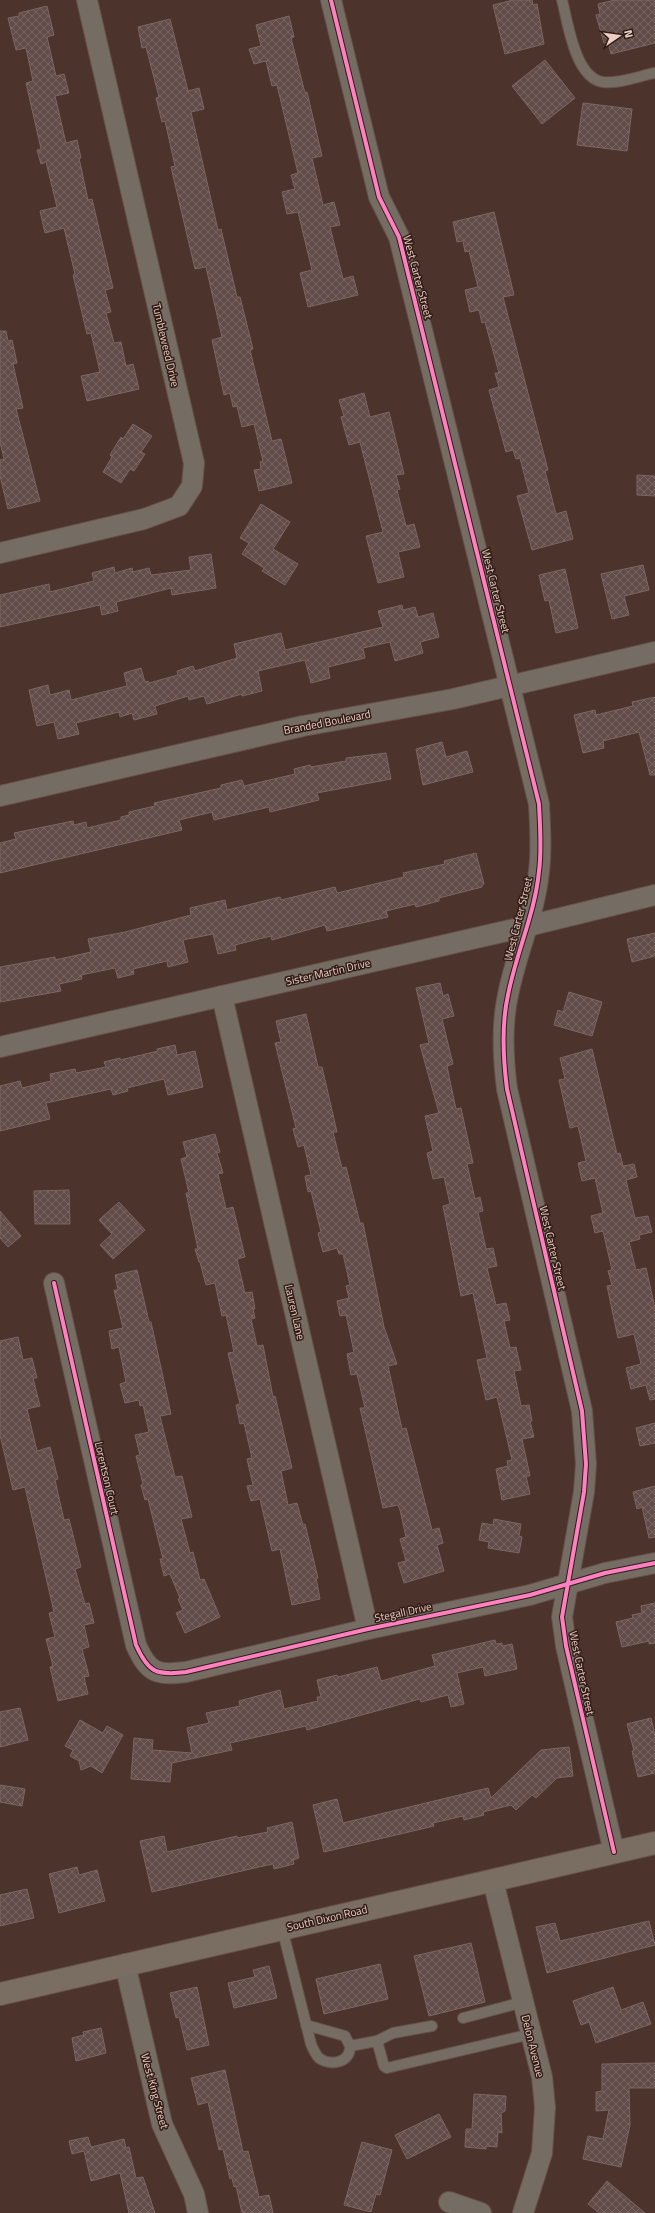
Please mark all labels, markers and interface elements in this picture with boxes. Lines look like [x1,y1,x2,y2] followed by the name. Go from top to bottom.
[599,16,639,56] north arrow
[620,28,637,39] text: N
[399,234,437,321] street label: West Carter Street
[149,302,184,389] street label: Tumbleweed Drive
[478,547,514,635] street label: West Carter Street
[282,706,372,738] street label: Branded Boulevard
[500,875,536,963] street label: West Carter Street
[284,954,372,990] street label: Sister Martin Drive
[536,1204,570,1292] street label: West Carter Street
[281,1283,309,1342] street label: Lauren Lane
[91,1440,123,1516] street label: Lorentson Court
[373,1598,433,1626] street label: Stegall Drive
[565,1629,599,1717] street label: West Carter Street
[285,1901,369,1935] street label: South Dixon Road
[518,2013,549,2079] street label: Delon Avenue
[137,2052,173,2131] street label: West King Street

